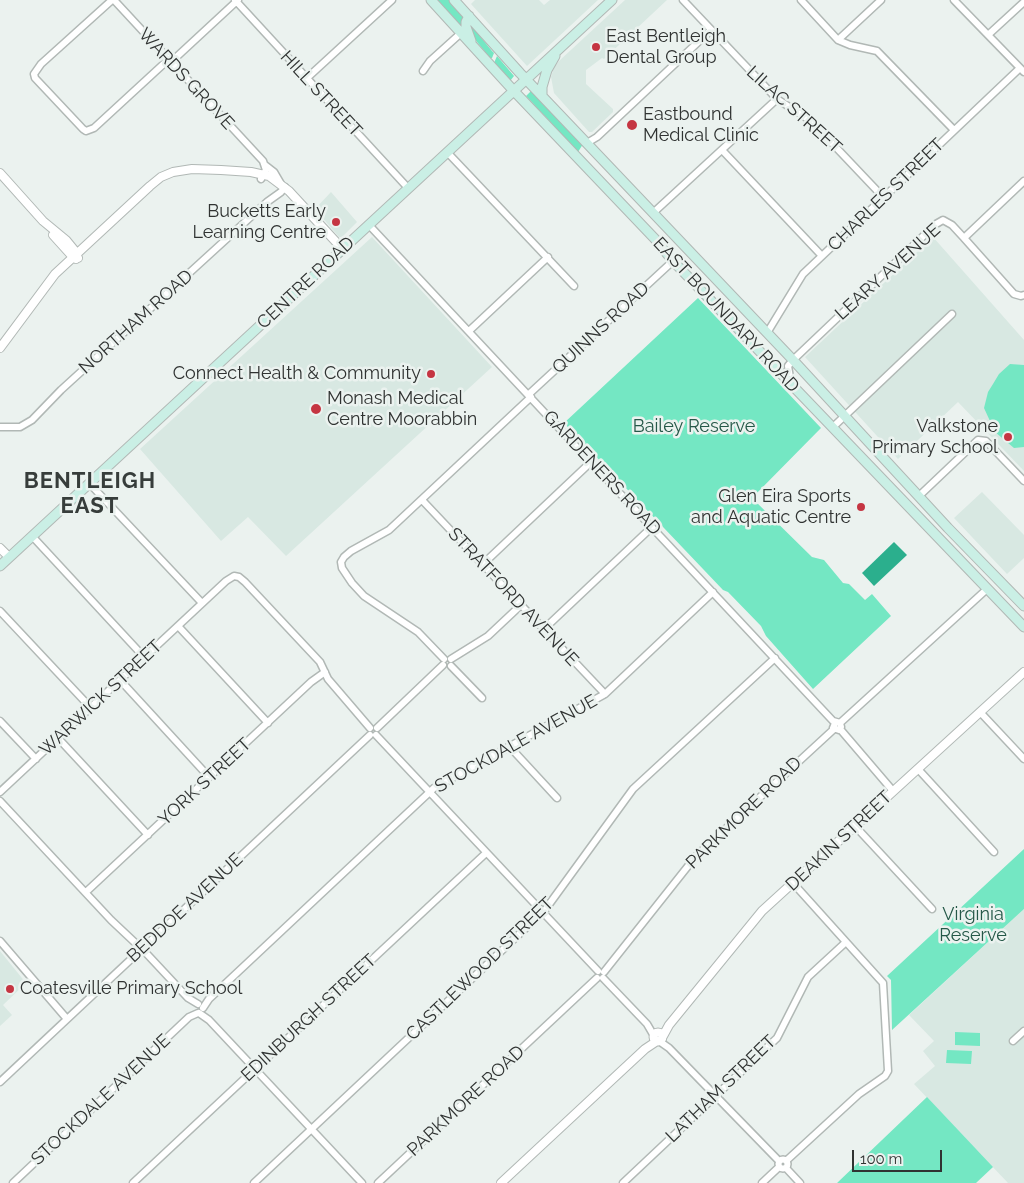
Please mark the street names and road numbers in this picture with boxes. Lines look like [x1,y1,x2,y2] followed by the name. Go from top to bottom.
[133,24,239,134] street label: WARDS GROVE
[276,46,366,142] street label: HILL STREET
[742,62,846,158] street label: LILAC STREET
[823,134,949,256] street label: CHARLES STREET
[831,219,945,325] street label: LEARY AVENUE
[253,232,359,334] street label: CENTRE ROAD
[648,233,804,397] street label: EAST BOUNDARY ROAD
[75,265,197,379] street label: NORTHAM ROAD
[548,278,654,378] street label: QUINNS ROAD
[539,406,665,540] street label: GARDENERS ROAD
[443,523,583,671] street label: STRATFORD AVENUE
[35,636,167,760] street label: WARWICK STREET
[431,690,601,798] street label: STOCKDALE AVENUE
[154,734,256,830] street label: YORK STREET
[682,752,806,874] street label: PARKMORE ROAD
[782,786,896,896] street label: DEAKIN STREET
[123,849,247,967] street label: BEDDOE AVENUE
[402,893,558,1045] street label: CASTLEWOOD STREET
[237,950,381,1086] street label: EDINBURGH STREET
[27,1030,175,1170] street label: STOCKDALE AVENUE
[661,1031,781,1147] street label: LATHAM STREET
[403,1041,529,1161] street label: PARKMORE ROAD

